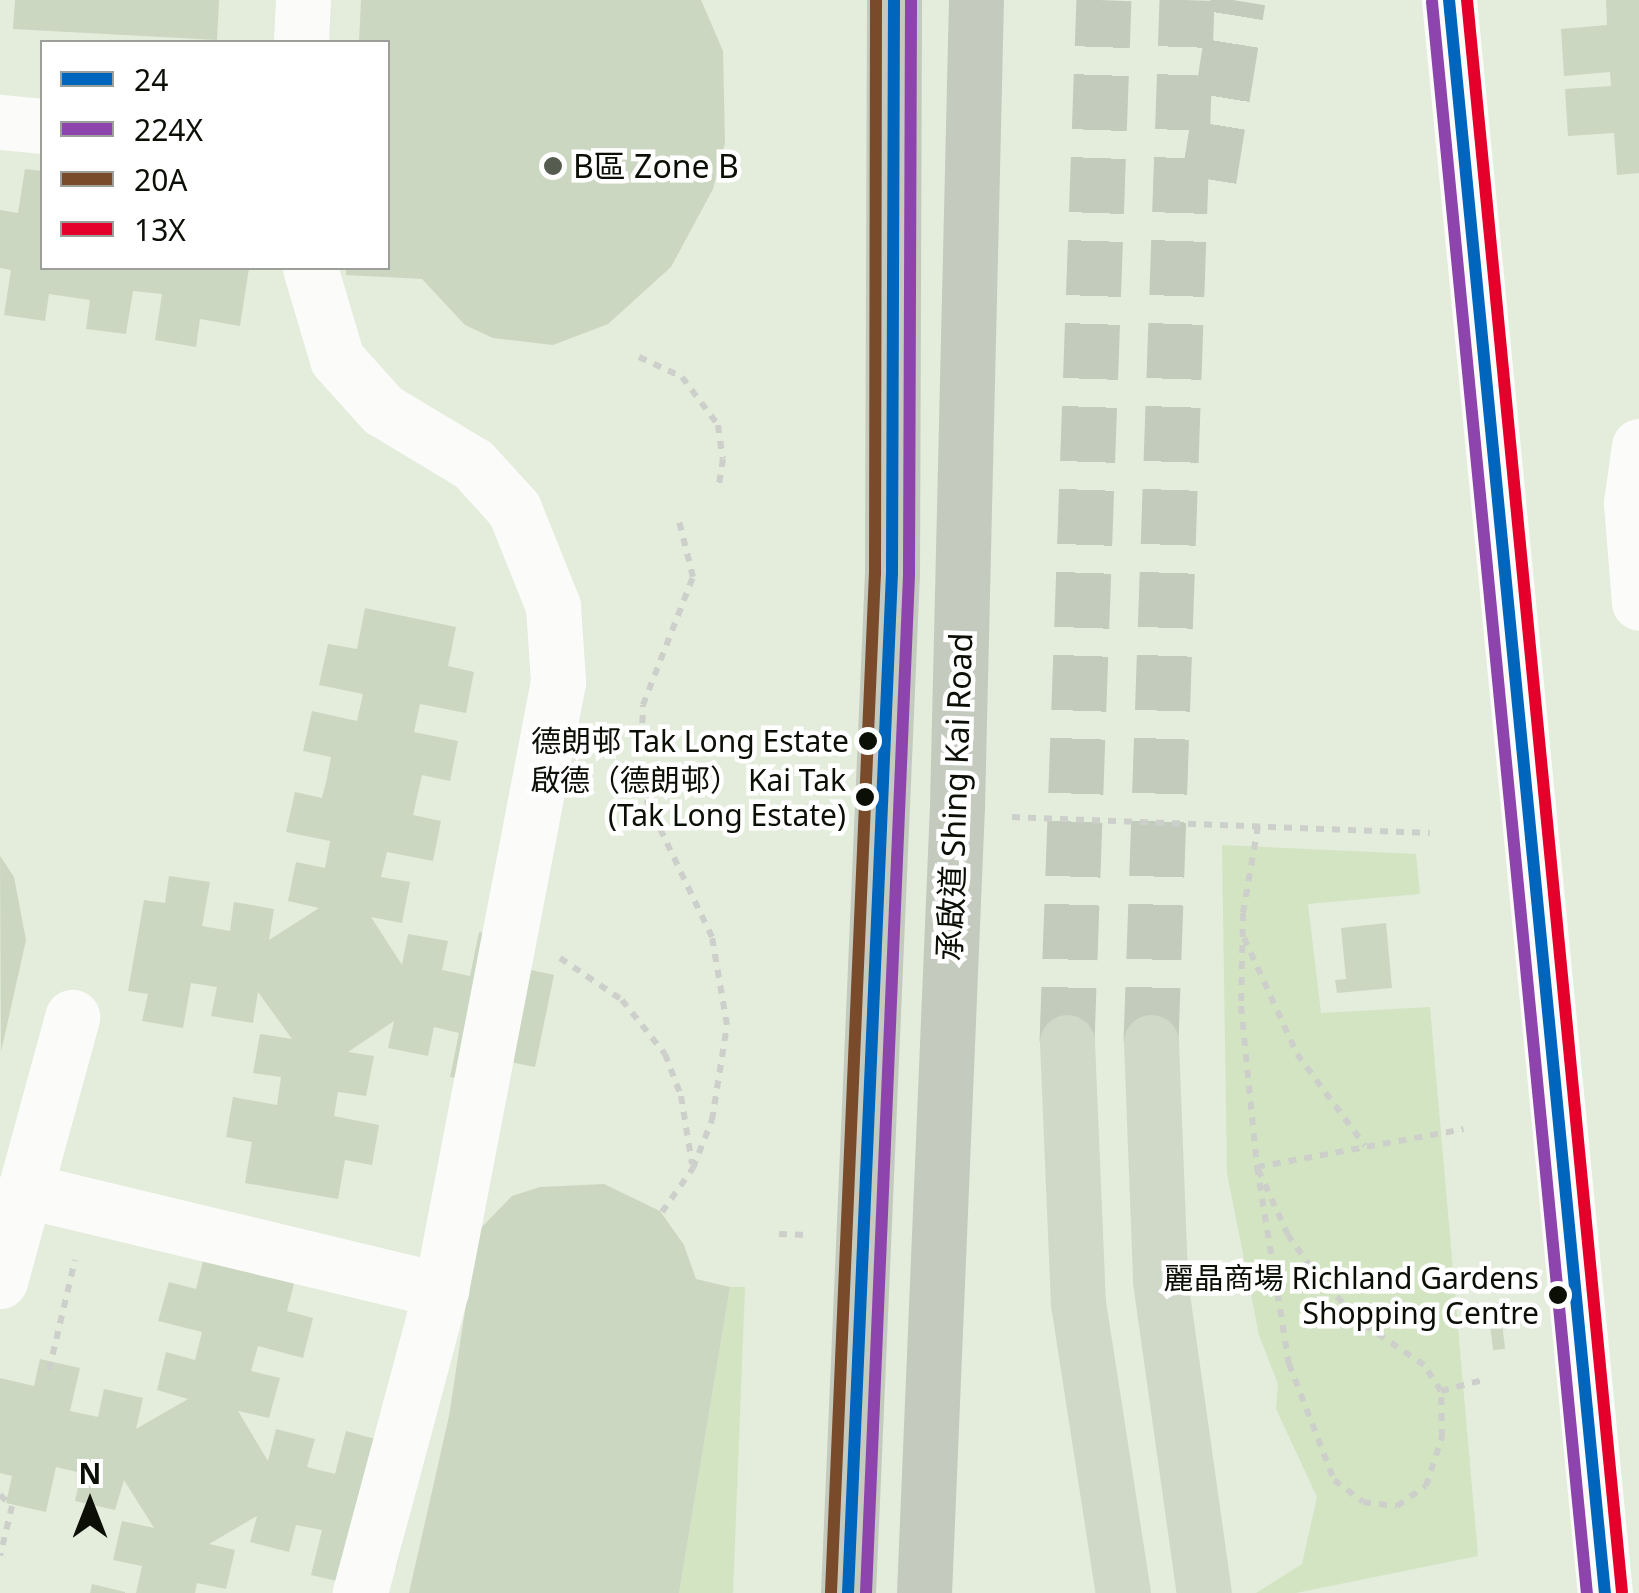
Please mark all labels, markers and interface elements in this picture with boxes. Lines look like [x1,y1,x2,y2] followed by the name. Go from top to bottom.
[40,40,390,270] legend
[134,59,168,100] text: 24
[134,109,203,150] text: 224X
[573,147,739,185] place label: B區 Zone B
[542,155,564,177] marker: B區 Zone B
[134,159,188,200] text: 20A
[134,209,186,250] text: 13X
[930,632,980,962] street label: 承啟道 Shing Kai Road
[531,723,849,759] place label: 德朗邨 Tak Long Estate
[858,731,878,751] marker: 德朗邨 Tak Long Estate
[530,762,846,832] place label: 啟德（德朗邨） Kai Tak (Tak Long Estate)
[855,787,875,807] marker: 啟德（德朗邨） Kai Tak (Tak Long Estate)
[1164,1260,1539,1330] place label: 麗晶商場 Richland Gardens Shopping Centre
[1548,1285,1568,1305] marker: 麗晶商場 Richland Gardens Shopping Centre
[40,1453,140,1553] north arrow
[79,1454,101,1492] text: N

